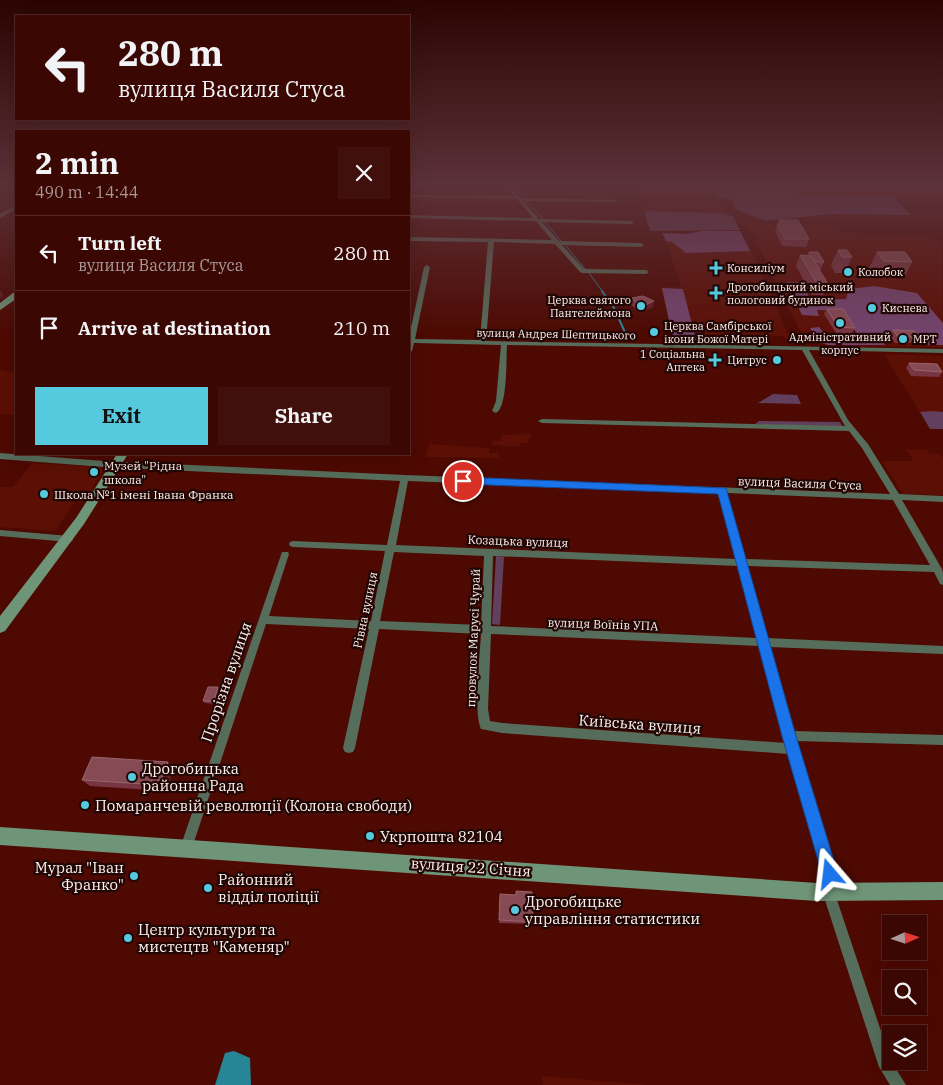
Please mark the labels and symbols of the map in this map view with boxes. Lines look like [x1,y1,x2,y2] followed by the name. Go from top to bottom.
[709,261,723,275] marker: Консиліум
[727,261,785,275] place label: Консиліум
[858,265,904,279] place label: Колобок
[842,266,854,278] marker: Колобок
[727,280,853,307] place label: Дрогобицький міський пологовий будинок
[709,286,723,300] marker: Дрогобицький міський пологовий будинок
[547,293,631,320] place label: Церква святого Пантелеймона
[635,300,647,312] marker: Церква святого Пантелеймона
[882,301,928,315] place label: Киснева
[866,302,878,314] marker: Киснева
[834,317,846,329] marker: Адміністративний корпус
[664,319,772,346] place label: Церква Самбірської ікони Божої Матері
[476,326,636,342] street label: вулиця Андрея Шептицького
[648,326,660,338] marker: Церква Самбірської ікони Божої Матері
[789,330,891,357] place label: Адміністративний корпус
[913,332,937,346] place label: МРТ
[897,333,909,345] marker: МРТ
[640,347,705,374] place label: 1 Соціальна Аптека
[727,353,767,367] place label: Цитрус
[709,354,721,366] marker: 1 Соціальна Аптека
[771,354,783,366] marker: Цитрус
[104,458,183,487] place label: Музей "Рідна школа"
[442,460,484,502] pin
[88,466,100,478] marker: Музей "Рідна школа"
[738,473,863,493] street label: вулиця Василя Стуса
[54,487,234,502] place label: Школа №1 імені Івана Франка
[38,488,50,500] marker: Школа №1 імені Івана Франка
[467,532,569,550] street label: Козацька вулиця
[463,568,483,708] street label: провулок Марусі Чурай
[350,570,380,650] street label: Рівна вулиця
[547,615,659,633] street label: вулиця Воїнів УПА
[197,619,255,745] street label: Прорізна вулиця
[578,710,702,738] street label: Київська вулиця
[142,759,244,795] place label: Дрогобицька районна Рада
[126,771,138,783] marker: Дрогобицька районна Рада
[95,796,412,815] place label: Помаранчевій революції (Колона свободи)
[79,799,91,811] marker: Помаранчевій революції (Колона свободи)
[380,827,503,846] place label: Укрпошта 82104
[364,830,376,842] marker: Укрпошта 82104
[803,847,855,899] position arrow
[410,853,532,881] street label: вулиця 22 Січня
[35,858,124,894] place label: Мурал "Іван Франко"
[128,870,140,882] marker: Мурал "Іван Франко"
[218,870,319,906] place label: Районний відділ поліції
[202,882,214,894] marker: Районний відділ поліції
[525,892,700,928] place label: Дрогобицьке управління статистики
[509,904,521,916] marker: Дрогобицьке управління статистики
[882,915,928,960] north arrow
[138,920,290,956] place label: Центр культури та мистецтв "Каменяр"
[122,932,134,944] marker: Центр культури та мистецтв "Каменяр"

